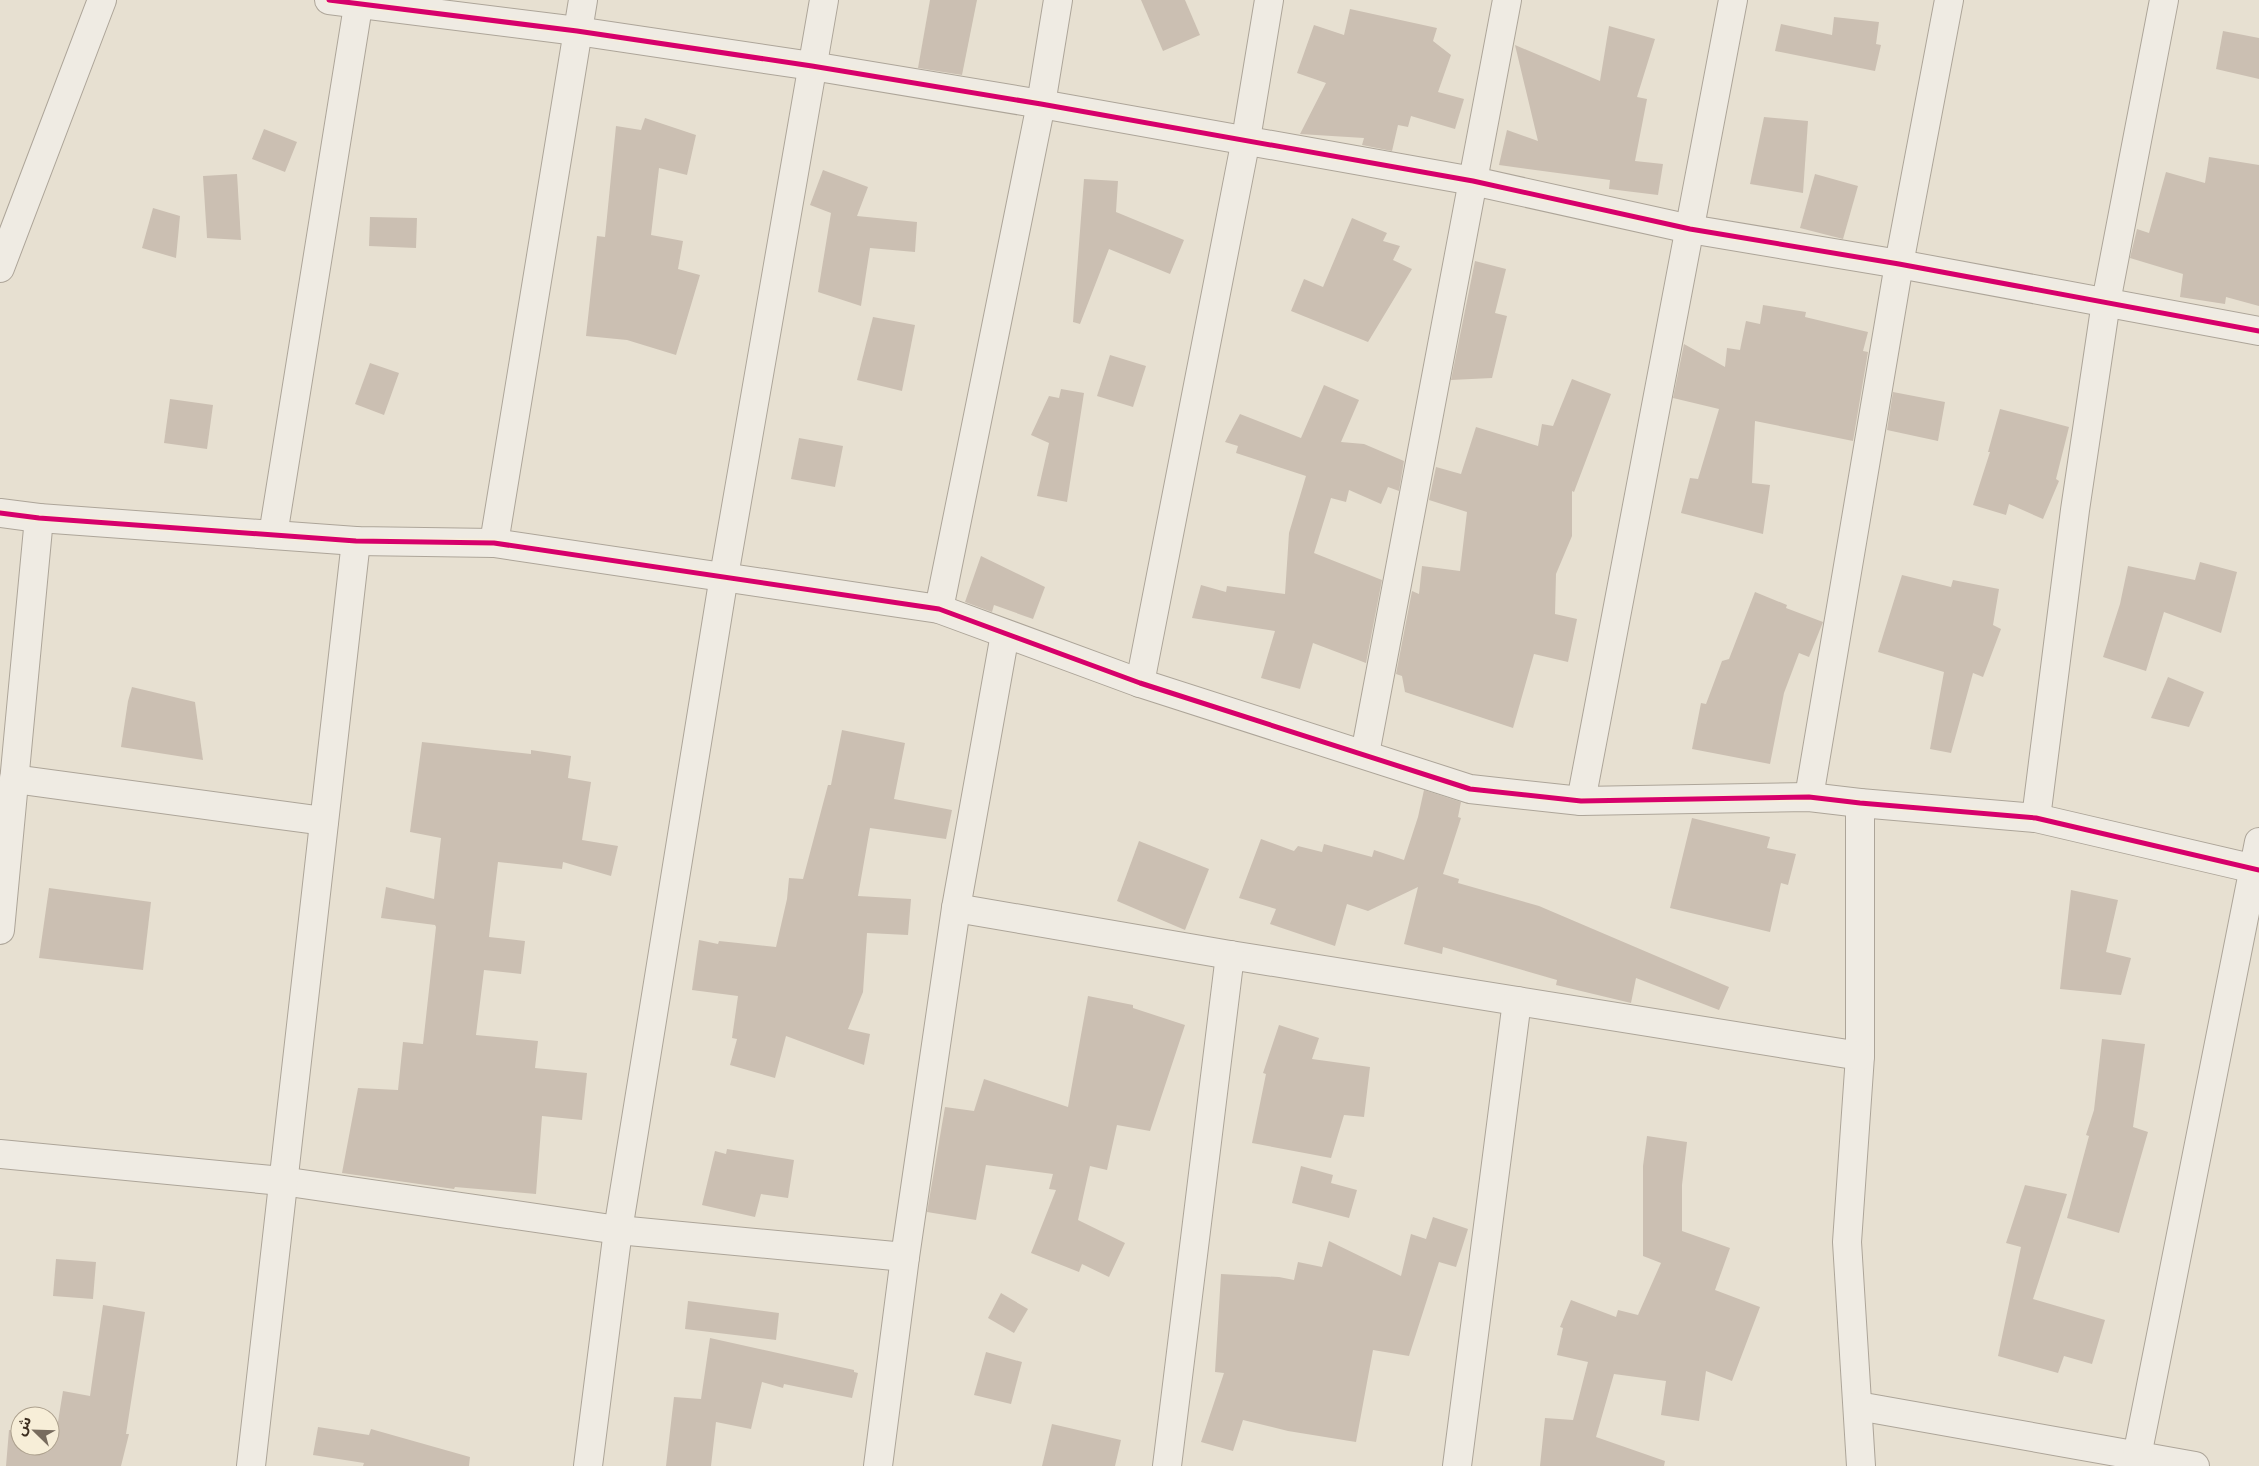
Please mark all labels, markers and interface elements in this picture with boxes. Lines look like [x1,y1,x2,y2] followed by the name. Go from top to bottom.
[10,1406,60,1456] north arrow
[12,1414,34,1438] text: ش

